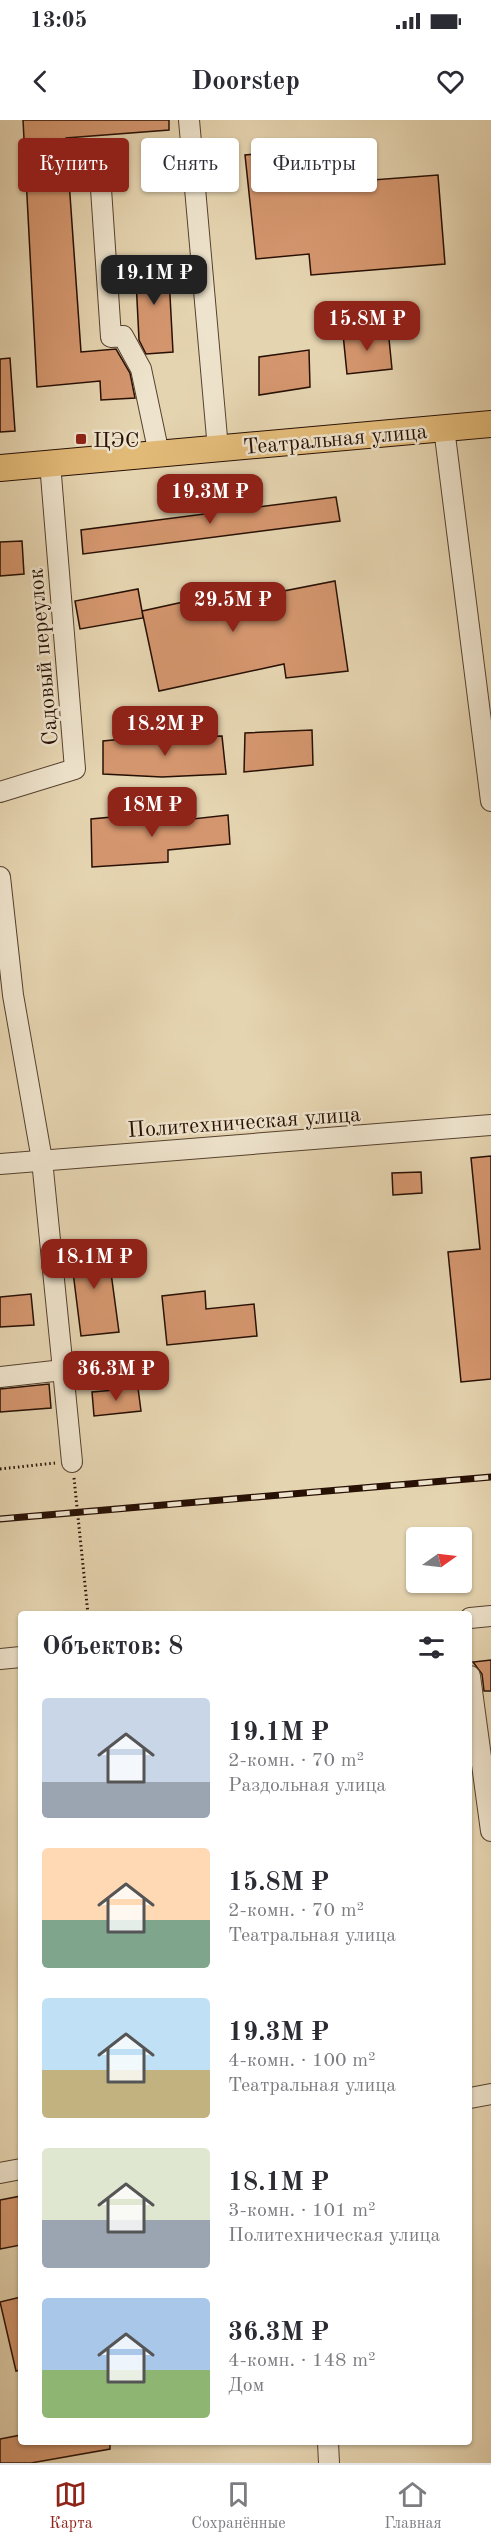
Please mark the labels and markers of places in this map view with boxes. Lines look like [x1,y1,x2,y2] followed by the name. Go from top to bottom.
[99,255,209,306] pin: 19.1M ₽
[312,301,422,352] pin: 15.8M ₽
[93,430,139,452] place label: ЦЭС
[74,432,88,446] marker: ЦЭС
[155,474,265,525] pin: 19.3M ₽
[178,582,288,633] pin: 29.5M ₽
[110,706,220,757] pin: 18.2M ₽
[110,787,194,838] pin: 18M ₽
[39,1239,149,1290] pin: 18.1M ₽
[61,1351,171,1402] pin: 36.3M ₽

